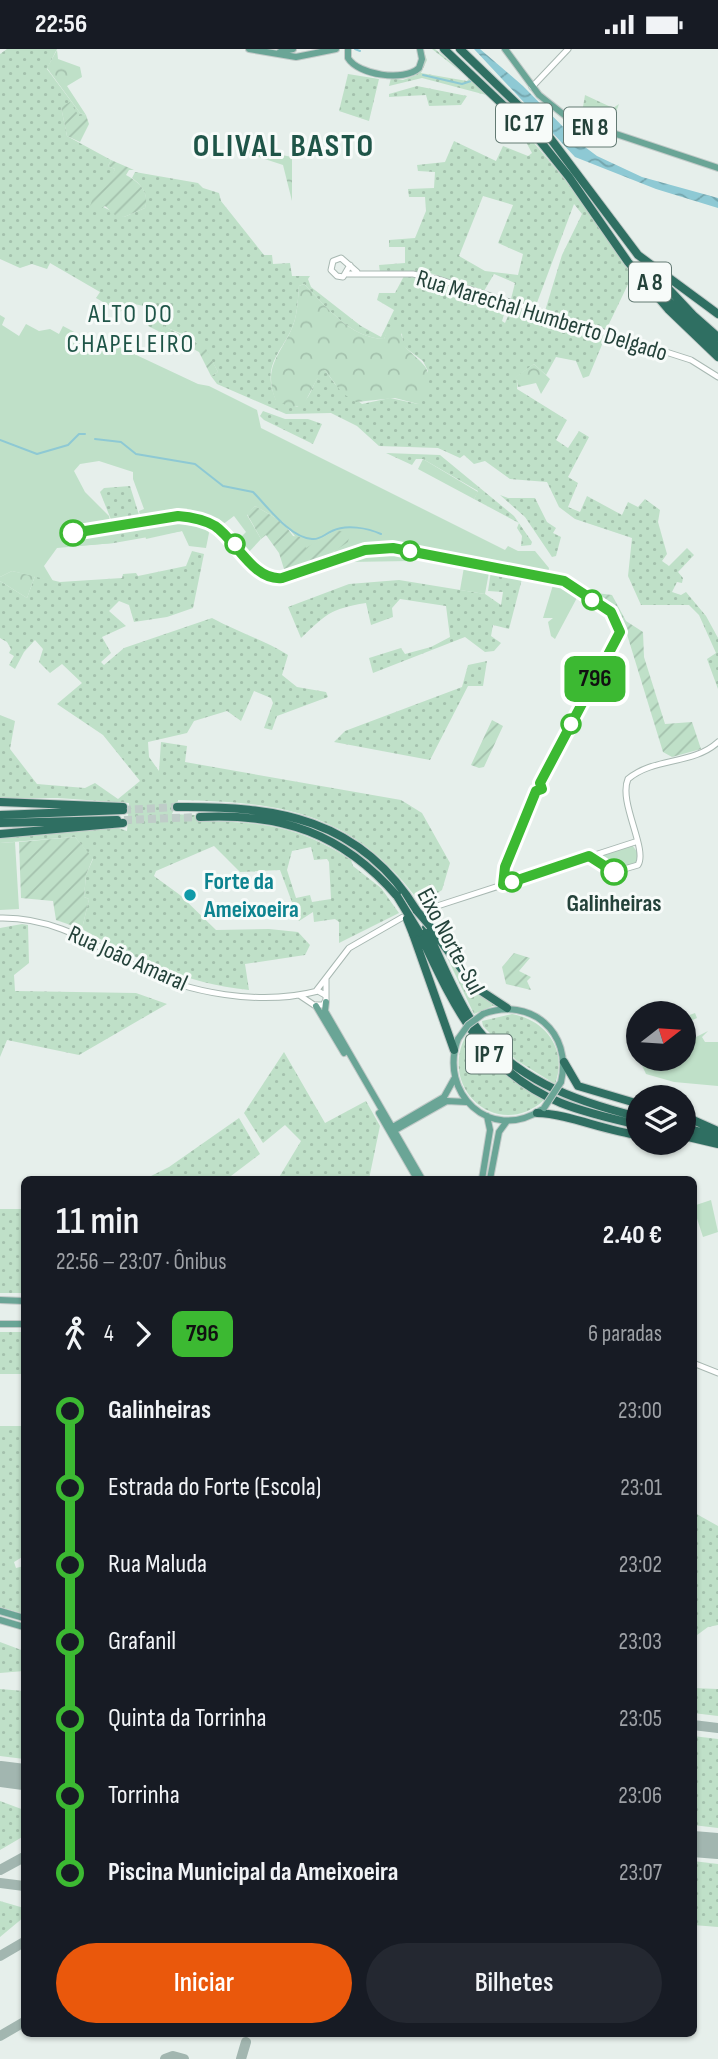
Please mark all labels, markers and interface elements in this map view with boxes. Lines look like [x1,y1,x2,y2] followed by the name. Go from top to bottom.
[35,9,87,40] text: 22:56
[496,103,552,143] road number: IC 17
[564,107,616,146] road number: EN 8
[193,127,375,166] district label: OLIVAL BASTO
[413,263,671,367] street label: Rua Marechal Humberto Delgado
[629,263,671,301] road number: A 8
[67,299,195,360] district label: ALTO DO CHAPELEIRO
[60,520,86,546] unlabelled marker
[225,534,245,554] unlabelled marker
[400,541,420,561] unlabelled marker
[582,590,602,610] unlabelled marker
[555,656,635,702] line badge: 796
[578,664,612,693] text: 796
[561,714,581,734] unlabelled marker
[601,859,627,885] marker: Galinheiras
[203,867,299,924] place label: Forte da Ameixoeira
[502,872,522,892] unlabelled marker
[410,883,491,999] street label: Eixo Norte-Sul
[182,887,198,903] marker: Forte da Ameixoeira
[567,889,661,918] place label: Galinheiras
[64,919,192,998] street label: Rua João Amaral
[626,1001,696,1071] north arrow
[626,1001,696,1155] map controls
[466,1035,512,1073] road number: IP 7
[626,1085,696,1155] button: layers
[56,1199,139,1244] text: 11 min
[603,1220,662,1251] text: 2.40 €
[56,1248,226,1276] text: 22:56 – 23:07 · Ônibus
[56,1315,94,1353] icon: walk
[124,1315,162,1353] icon: forward
[186,1319,219,1348] text: 796
[104,1320,114,1348] text: 4
[588,1320,662,1348] text: 6 paradas
[108,1395,211,1426] text: Galinheiras
[618,1397,662,1425] text: 23:00
[108,1472,321,1503] text: Estrada do Forte (Escola)
[620,1474,662,1502] text: 23:01
[108,1549,207,1580] text: Rua Maluda
[619,1551,662,1579] text: 23:02
[108,1626,176,1657] text: Grafanil
[619,1628,662,1656] text: 23:03
[108,1703,266,1734] text: Quinta da Torrinha
[619,1705,662,1733] text: 23:05
[108,1780,180,1811] text: Torrinha
[618,1782,662,1810] text: 23:06
[108,1857,398,1888] text: Piscina Municipal da Ameixoeira
[619,1859,662,1887] text: 23:07
[56,1943,352,2023] button: Iniciar
[366,1943,662,2023] button: Bilhetes

